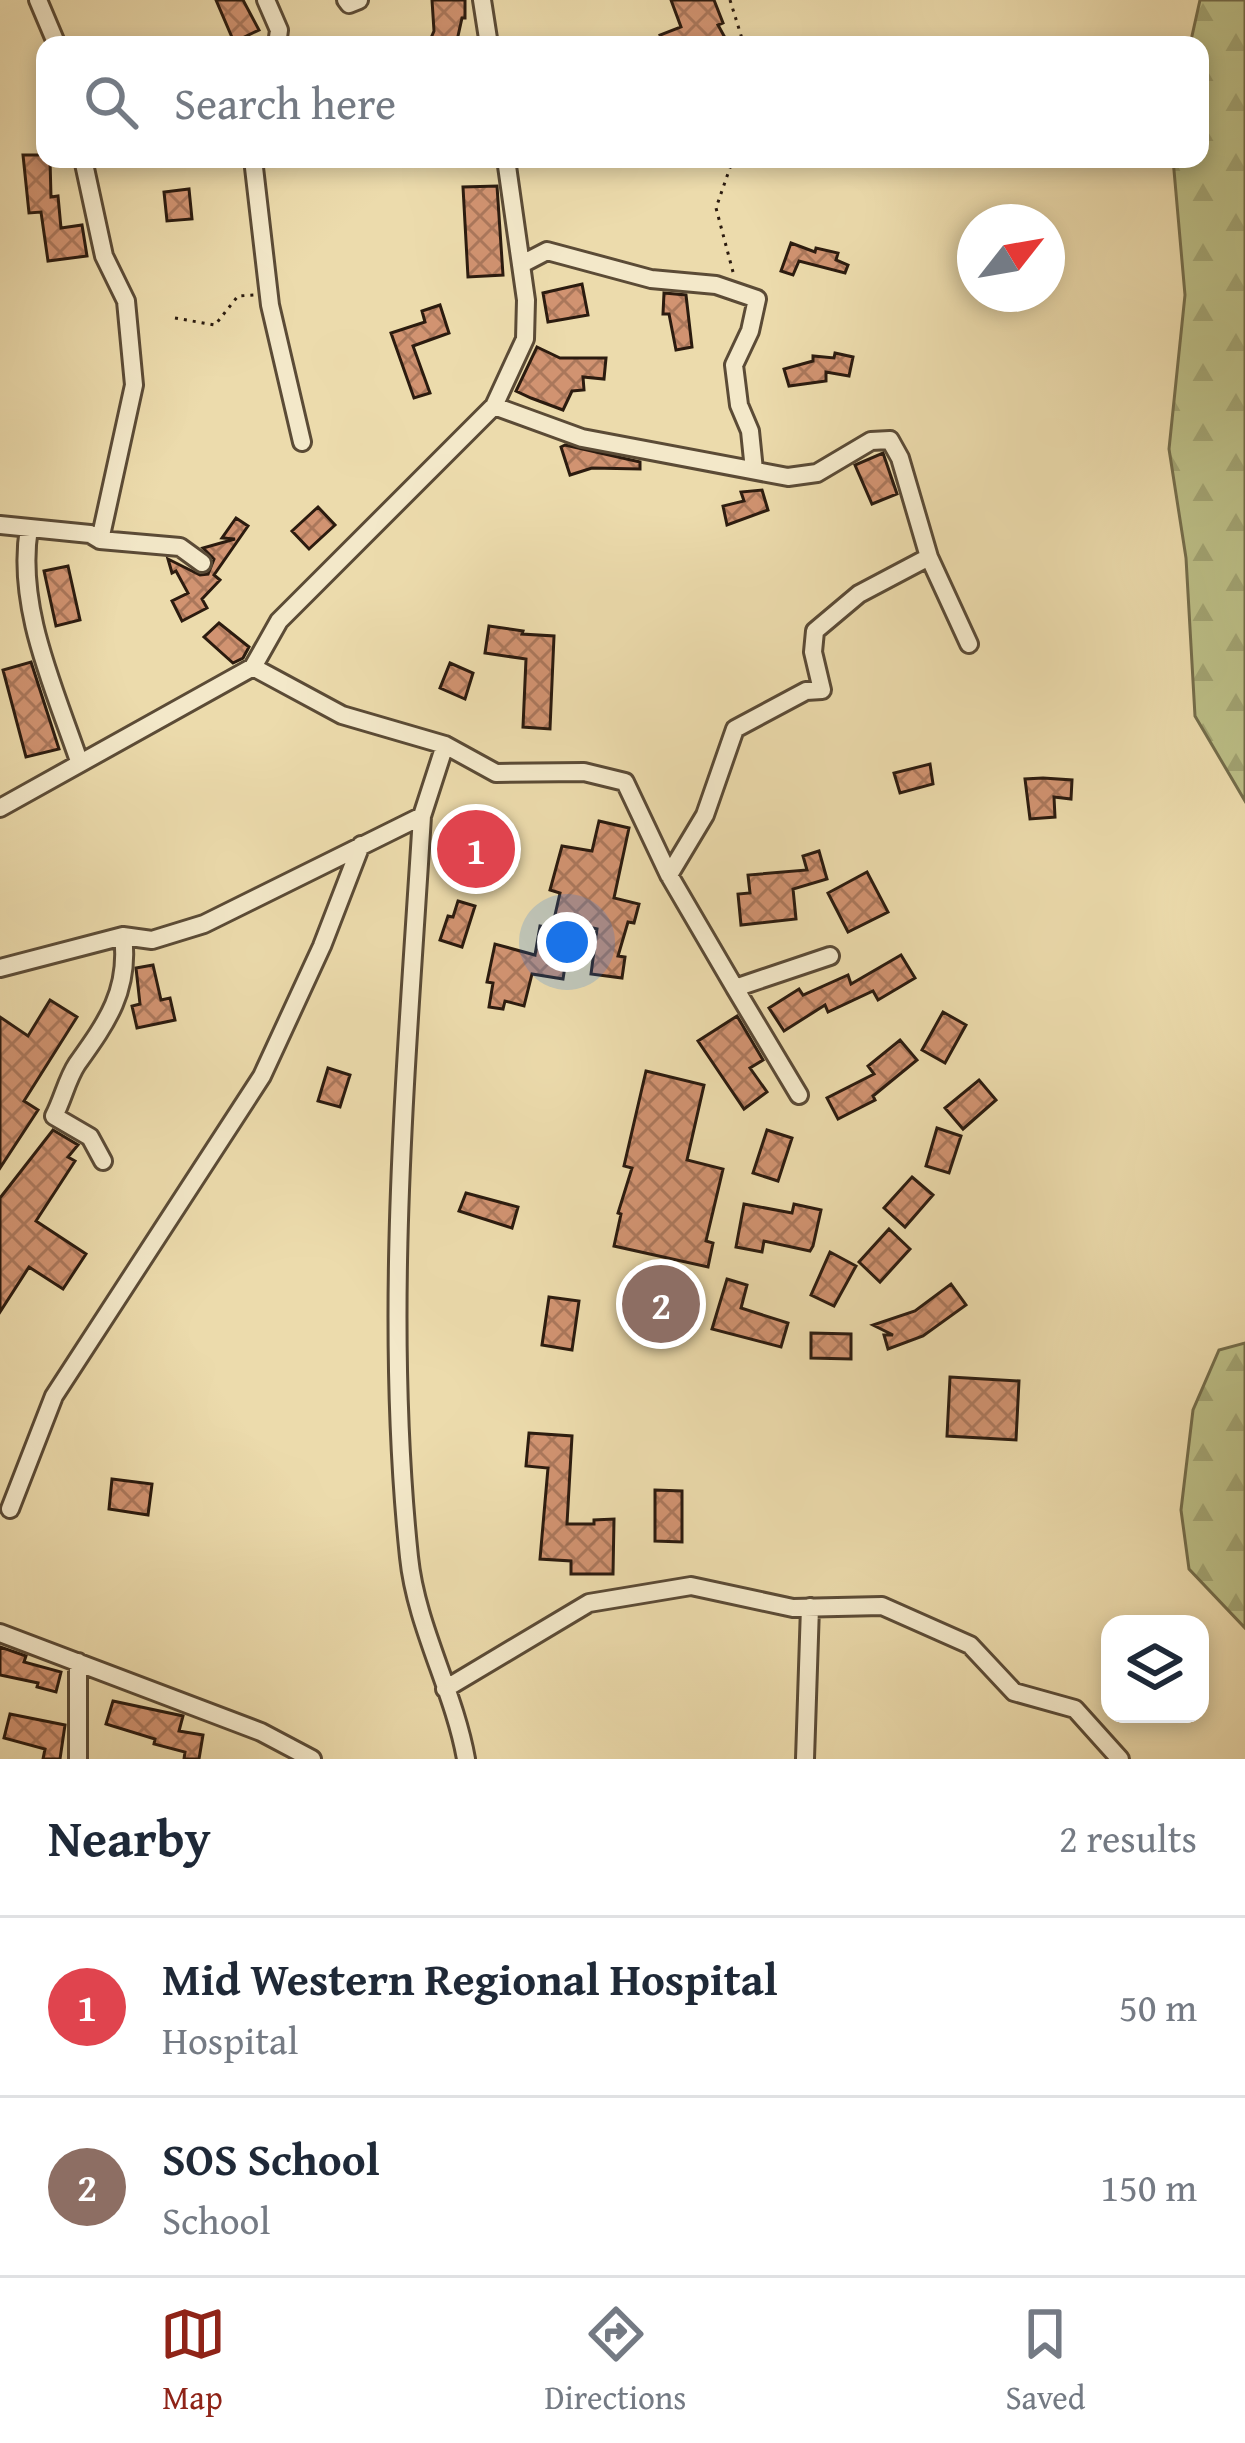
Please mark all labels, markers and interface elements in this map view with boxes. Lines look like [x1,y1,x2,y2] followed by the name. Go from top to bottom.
[36,36,1209,168] search box
[78,69,144,135] icon: search
[174,70,396,135] text: Search here
[957,204,1065,312] north arrow
[437,804,515,894] pin: 1
[537,912,597,972] your location
[622,1259,700,1349] pin: 2
[1101,1615,1209,1723] map controls
[1101,1615,1209,1723] button: layers
[48,1800,211,1875] text: Nearby
[1059,1809,1197,1866] text: 2 results
[162,1946,778,2011] text: Mid Western Regional Hospital
[77,1978,97,2035] text: 1
[1119,1978,1197,2035] text: 50 m
[162,2011,298,2068] text: Hospital
[162,2126,380,2191] text: SOS School
[77,2158,97,2215] text: 2
[1100,2158,1197,2215] text: 150 m
[162,2191,270,2248] text: School
[160,2301,226,2421] tab: Map
[545,2301,686,2421] tab: Directions
[1006,2301,1085,2421] tab: Saved

